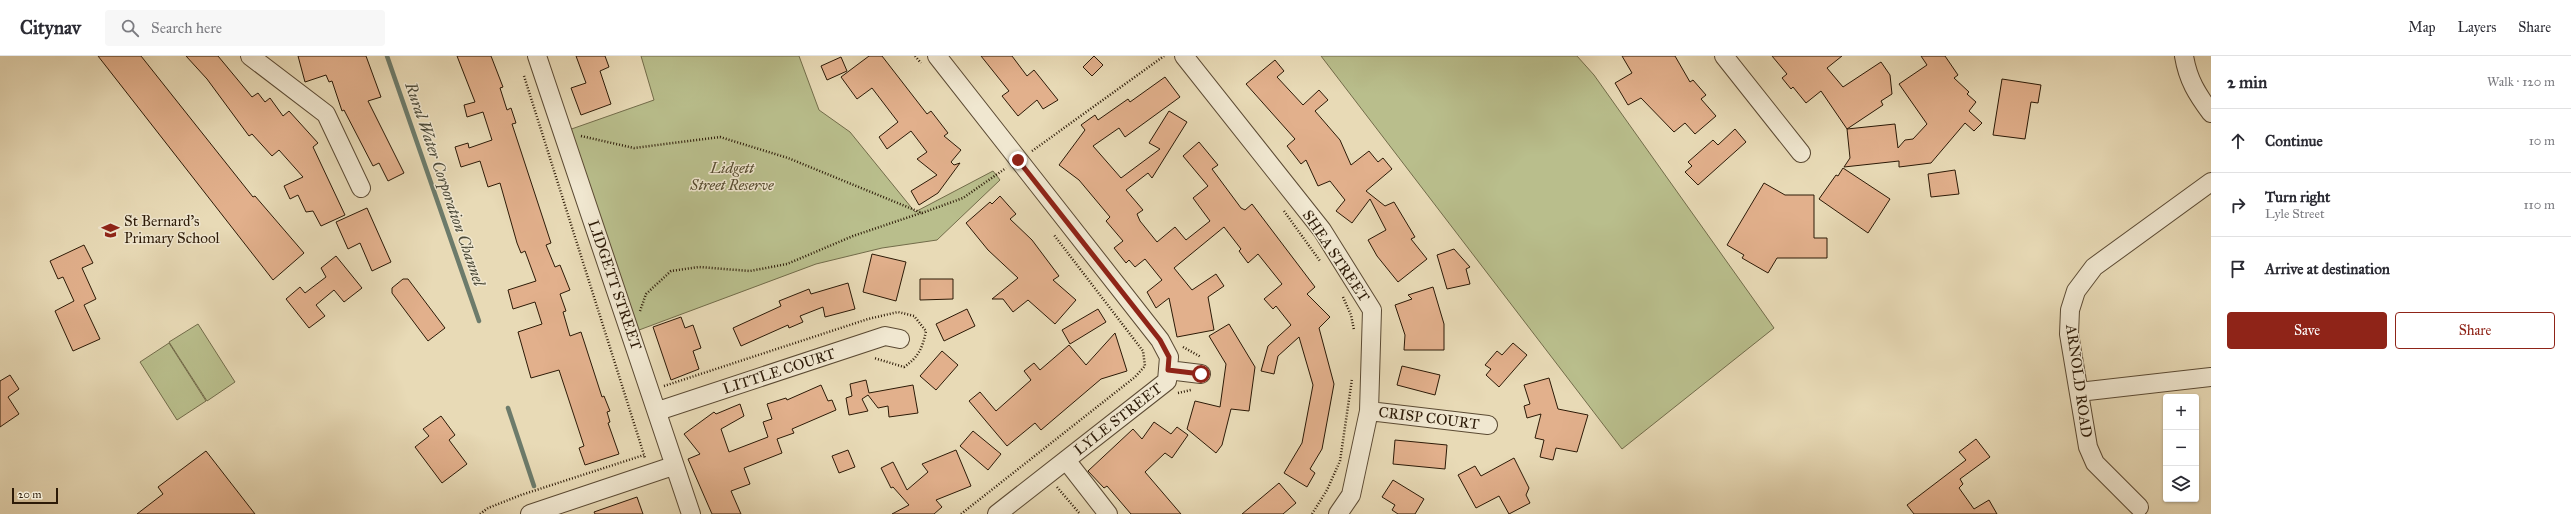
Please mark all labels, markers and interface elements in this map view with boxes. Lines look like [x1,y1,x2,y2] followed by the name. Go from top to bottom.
[105,10,385,46] search box
[20,16,81,39] text: Citynav
[119,17,141,39] icon: search
[151,19,222,37] text: Search here
[2408,19,2436,36] text: Map
[2458,19,2496,36] text: Layers
[2518,19,2551,36] text: Share
[2227,72,2267,93] text: 2 min
[2487,74,2555,90] text: Walk · 120 m
[400,79,489,290] water label: Rural Water Corporation Channel
[2227,130,2249,152] icon: ahead
[2265,132,2323,150] text: Continue
[2529,133,2555,149] text: 10 m
[1009,151,1027,169] route end
[689,159,774,194] park label: Lidgett Street Reserve
[2265,188,2330,206] text: Turn right
[2227,194,2249,216] icon: right
[2523,197,2555,213] text: 110 m
[2265,206,2324,222] text: Lyle Street
[1299,207,1373,305] street label: SHEA STREET
[124,212,221,247] place label: St Bernard's Primary School
[584,218,646,352] street label: LIDGETT STREET
[101,220,121,240] school or university icon: St Bernard's Primary School
[2227,258,2249,280] icon: arrive
[2265,260,2390,278] text: Arrive at destination
[2227,312,2387,349] button: Save
[2395,312,2555,349] button: Share
[2062,322,2096,439] street label: ARNOLD ROAD
[720,344,838,398] street label: LITTLE COURT
[1192,365,1210,383] route start
[1070,379,1166,459] street label: LYLE STREET
[2163,394,2199,502] map controls
[2163,394,2199,430] button: +
[1377,403,1481,433] street label: CRISP COURT
[2163,430,2199,466] button: −
[2163,466,2199,502] button: layers
[12,486,58,505] scale bar
[18,488,41,501] text: 20 m

